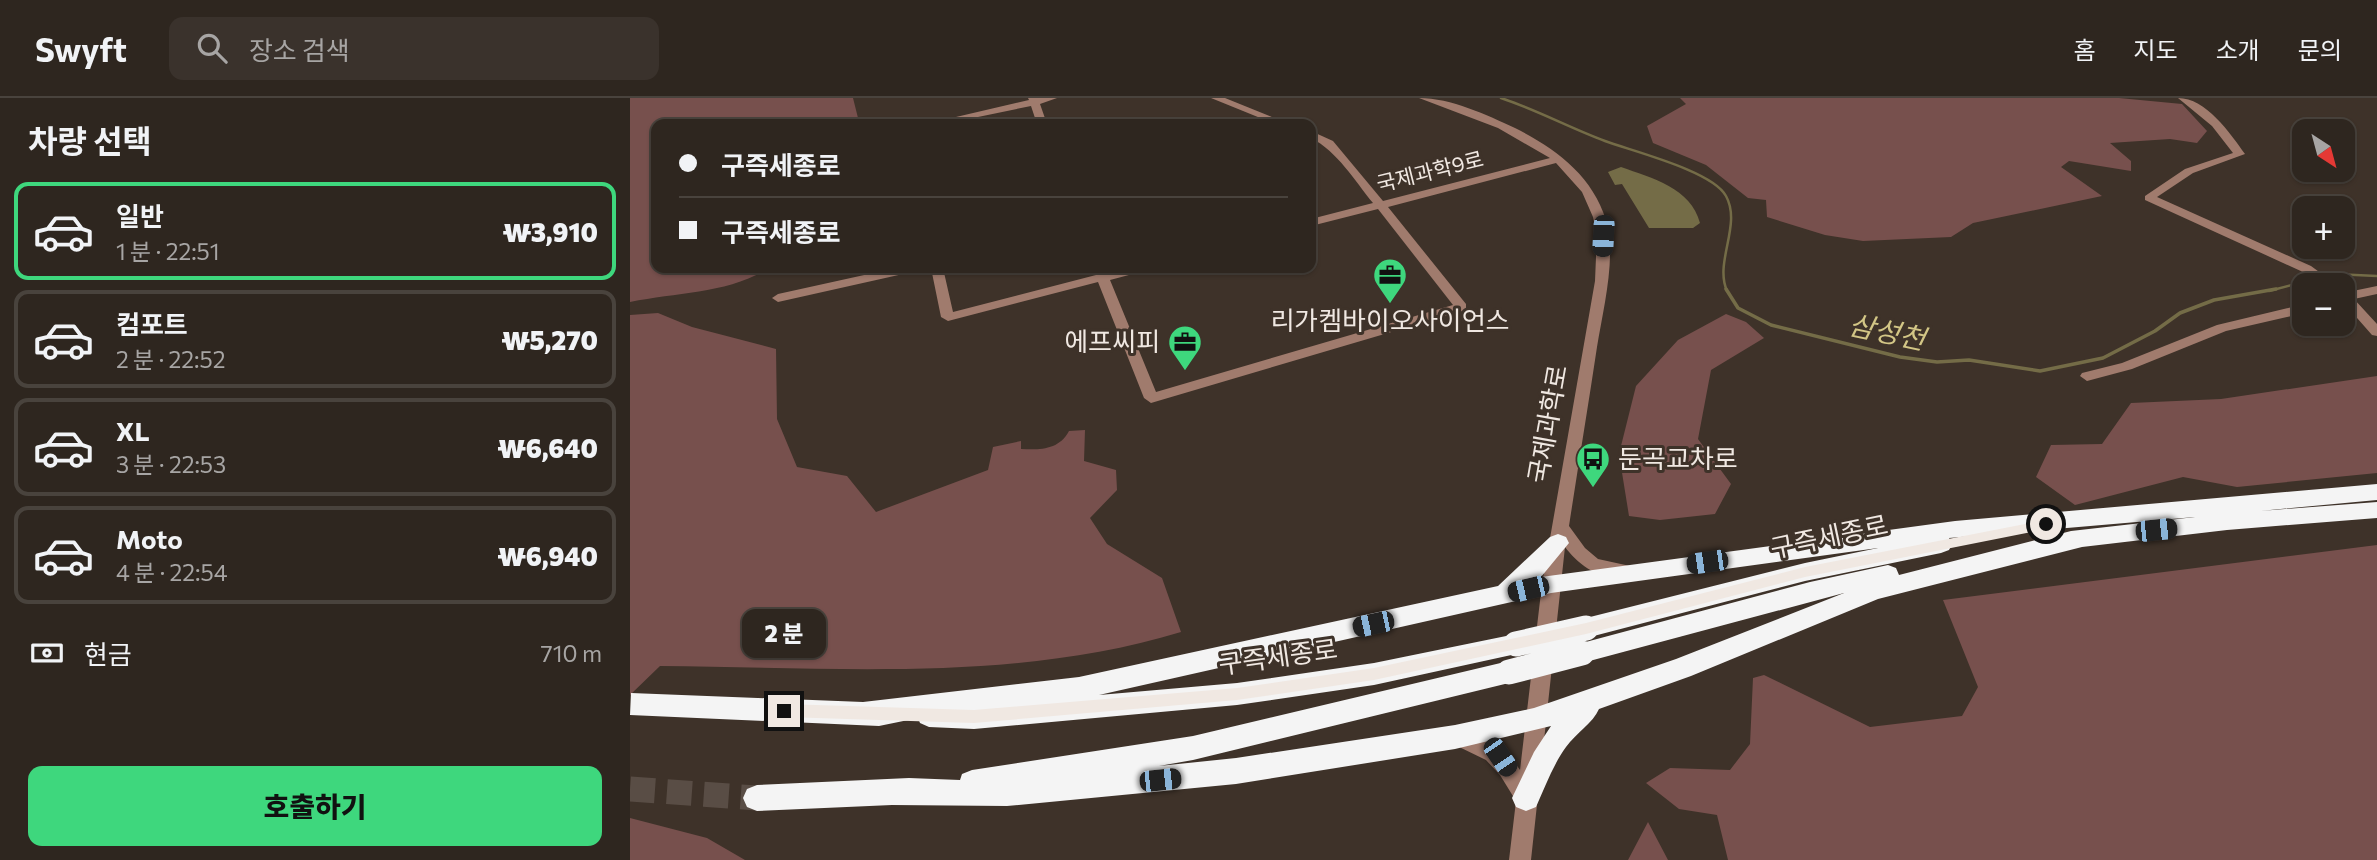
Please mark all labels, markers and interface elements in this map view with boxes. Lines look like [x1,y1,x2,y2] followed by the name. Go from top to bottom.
[169,17,659,80] search box
[35,28,127,69] text: Swyft
[193,29,231,67] icon: search
[249,34,350,65] text: 장소 검색
[2073,35,2095,64] text: 홈
[2133,35,2178,64] text: 지도
[2216,35,2260,64] text: 소개
[2298,35,2342,64] text: 문의
[2292,119,2356,182] north arrow
[2292,119,2355,336] map controls
[28,120,152,160] text: 차량 선택
[1374,145,1486,196] street label: 국제과학9로
[721,149,841,180] text: 구즉세종로
[2292,196,2355,259] button: +
[32,200,95,263] icon: car
[116,200,164,231] text: 일반
[1592,214,1615,258] car
[503,216,598,247] text: ₩3,910
[721,216,841,247] text: 구즉세종로
[116,237,220,265] text: 1 분 · 22:51
[1371,256,1409,305] office icon: 리가켐바이오사이언스
[2292,273,2355,336] button: −
[1270,304,1510,335] place label: 리가켐바이오사이언스
[1846,306,1932,356] water label: 삼성천
[32,308,95,371] icon: car
[116,308,188,339] text: 컴포트
[1166,323,1204,372] office icon: 에프씨피
[501,324,598,355] text: ₩5,270
[1064,325,1160,356] place label: 에프씨피
[116,345,225,373] text: 2 분 · 22:52
[1521,362,1572,485] street label: 국제과학로
[116,415,150,446] text: XL
[32,416,95,479] icon: car
[497,432,598,463] text: ₩6,640
[1574,440,1612,489] bus stop icon: 둔곡교차로
[1618,442,1738,473] place label: 둔곡교차로
[116,450,226,478] text: 3 분 · 22:53
[1767,508,1890,563] street label: 구즉세종로
[2030,508,2062,540] route start
[2135,517,2178,543] car
[116,523,183,554] text: Moto
[32,524,95,587] icon: car
[497,540,598,571] text: ₩6,940
[1685,549,1730,575] car
[116,558,228,586] text: 4 분 · 22:54
[1506,574,1551,604] car
[1351,609,1396,639] car
[742,610,826,658] callout: 2 분
[765,619,803,647] text: 2 분
[1216,632,1339,679] street label: 구즉세종로
[28,634,66,672] icon: cash
[84,638,132,669] text: 현금
[541,639,602,667] text: 710 m
[768,695,800,727] route end
[1480,734,1521,780] car
[28,766,602,846] button: 호출하기
[1139,767,1182,793] car

